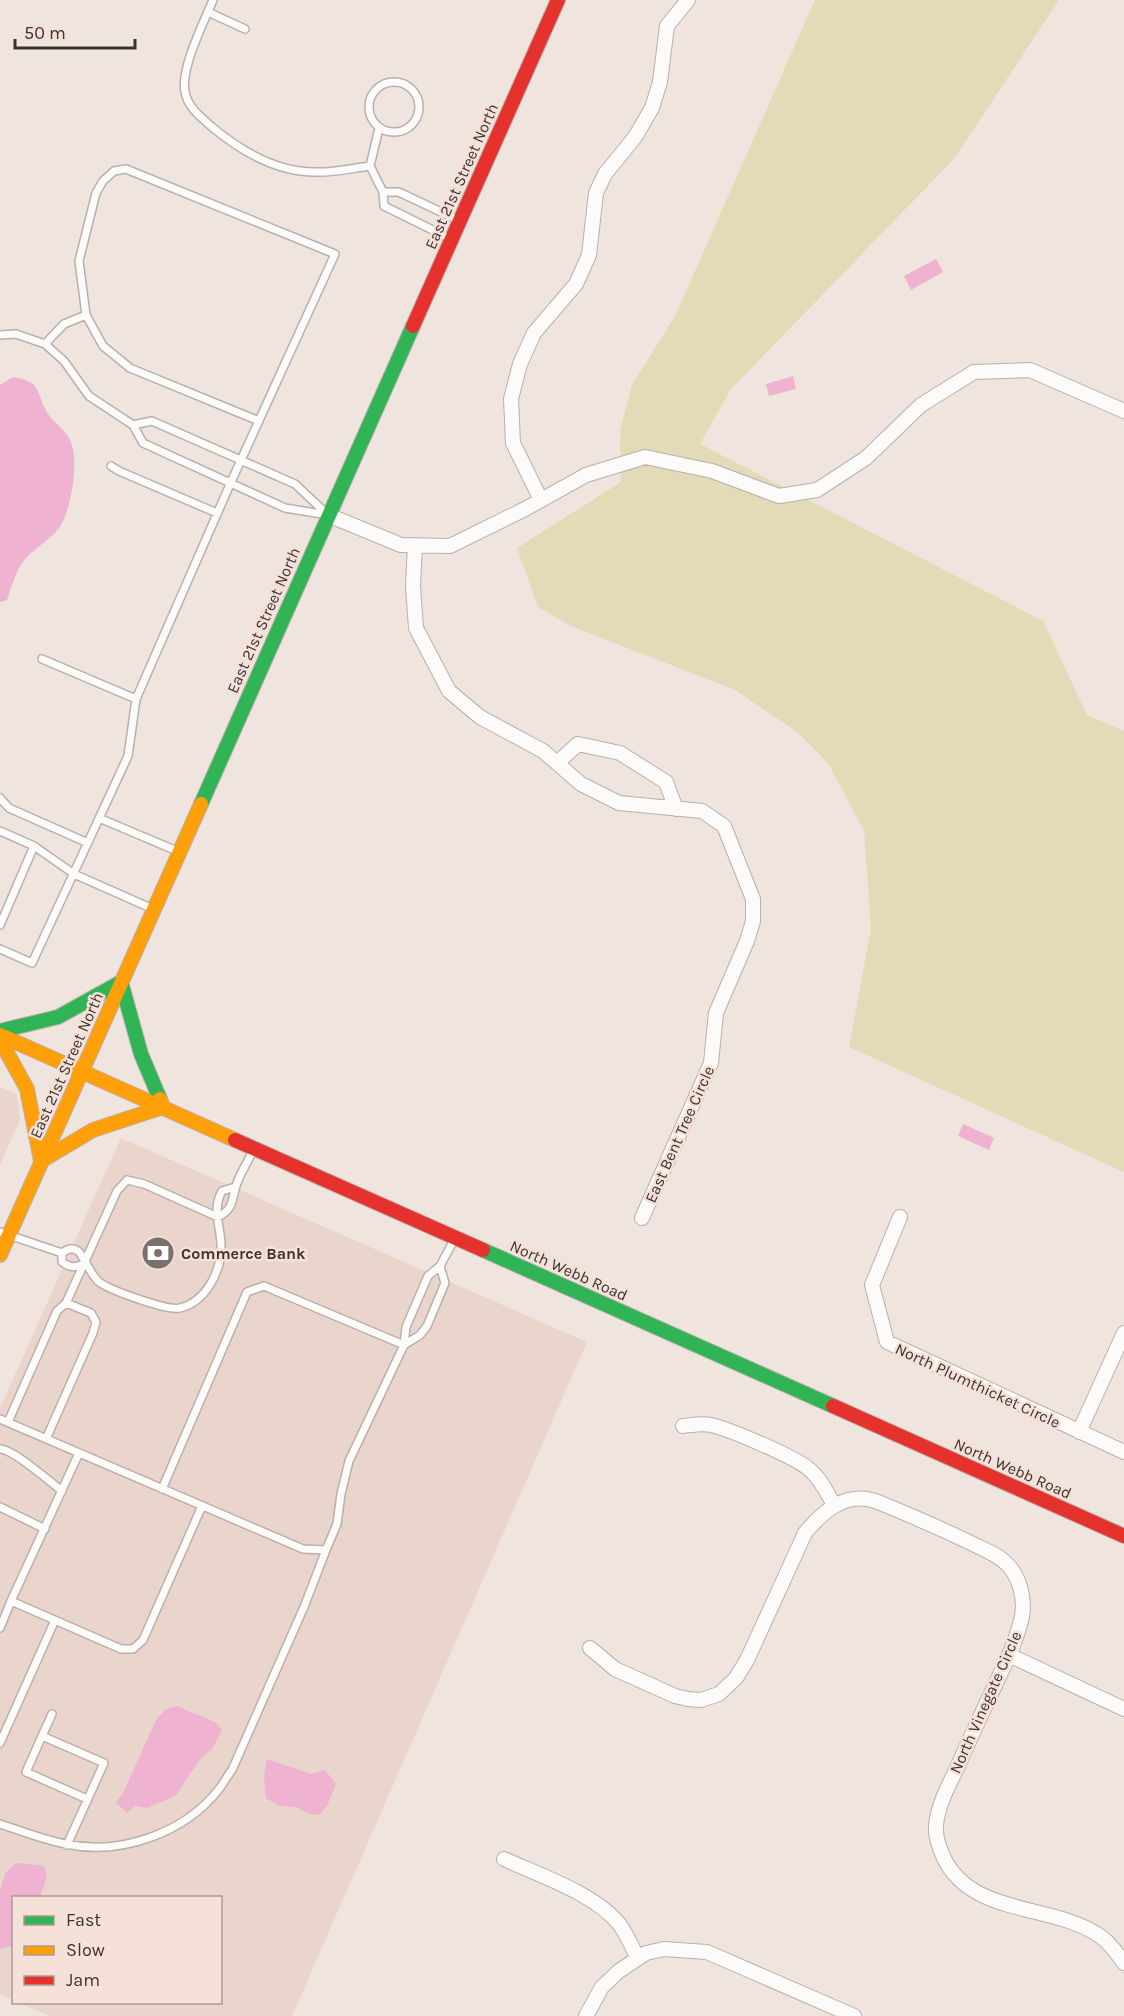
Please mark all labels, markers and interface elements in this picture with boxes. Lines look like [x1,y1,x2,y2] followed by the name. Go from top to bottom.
[15,12,135,50] scale bar
[24,22,66,44] text: 50 m
[421,100,502,252] street label: East 21st Street North
[223,544,304,696] street label: East 21st Street North
[26,989,107,1141] street label: East 21st Street North
[641,1063,718,1206] street label: East Bent Tree Circle
[140,1235,176,1271] bank icon: Commerce Bank
[507,1236,630,1305] street label: North Webb Road
[181,1244,306,1263] place label: Commerce Bank
[892,1339,1063,1432] street label: North Plumthicket Circle
[951,1434,1074,1503] street label: North Webb Road
[946,1628,1025,1776] street label: North Vinegate Circle
[12,1896,222,2004] legend
[66,1909,101,1931] text: Fast
[66,1939,105,1961] text: Slow
[66,1969,100,1991] text: Jam

